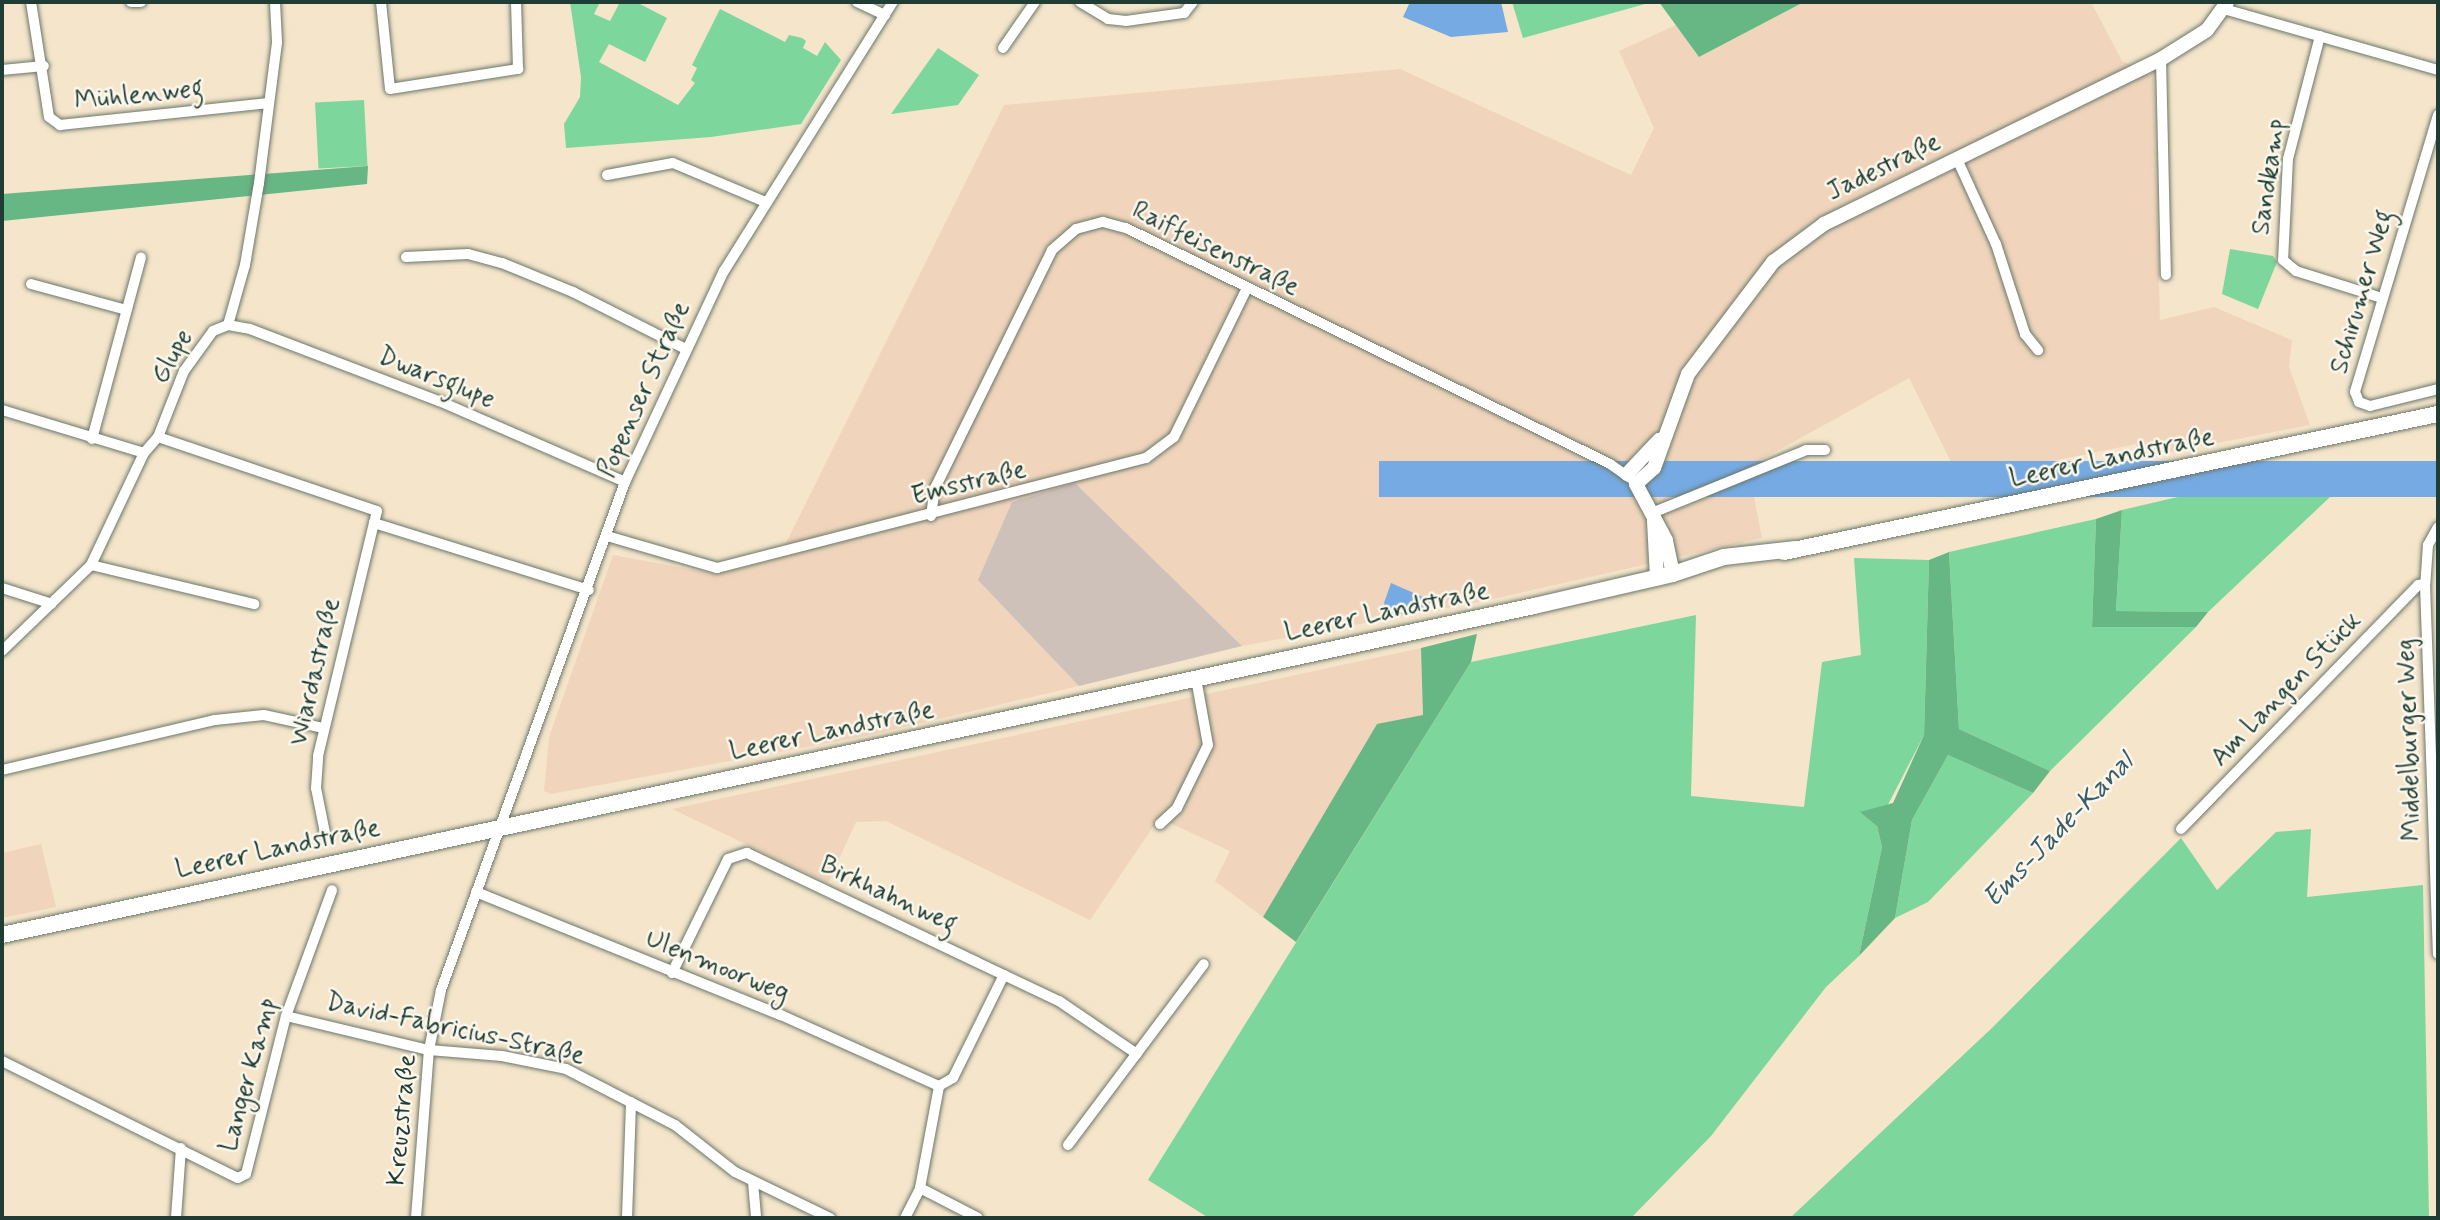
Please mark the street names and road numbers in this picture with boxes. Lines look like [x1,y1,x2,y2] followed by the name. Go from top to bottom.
[73,74,205,118] street label: Mühlenweg
[2246,117,2294,237] street label: Sandkamp
[1822,127,1946,209] street label: Jadestraße
[1126,196,1304,304] street label: Raiffeisenstraße
[2325,206,2401,378] street label: Schirumer Weg
[593,299,697,481] street label: Popenser Straße
[145,324,201,390] street label: Glupe
[373,341,499,417] street label: Dwarsglupe
[2007,422,2217,496] street label: Leerer Landstraße
[909,455,1029,513] street label: Emsstraße
[1282,576,1492,650] street label: Leerer Landstraße
[284,595,348,749] street label: Wiardastraße
[2208,609,2366,771] street label: Am Langen Stück
[2391,637,2429,843] street label: Middelburger Weg
[727,695,937,769] street label: Leerer Landstraße
[173,813,383,887] street label: Leerer Landstraße
[814,851,962,941] street label: Birkhahnweg
[641,924,793,1010] street label: Ulenmoorweg
[323,987,587,1073] street label: David-Fabricius-Straße
[215,997,285,1153] street label: Langer Kamp
[382,1053,424,1187] street label: Kreuzstraße

